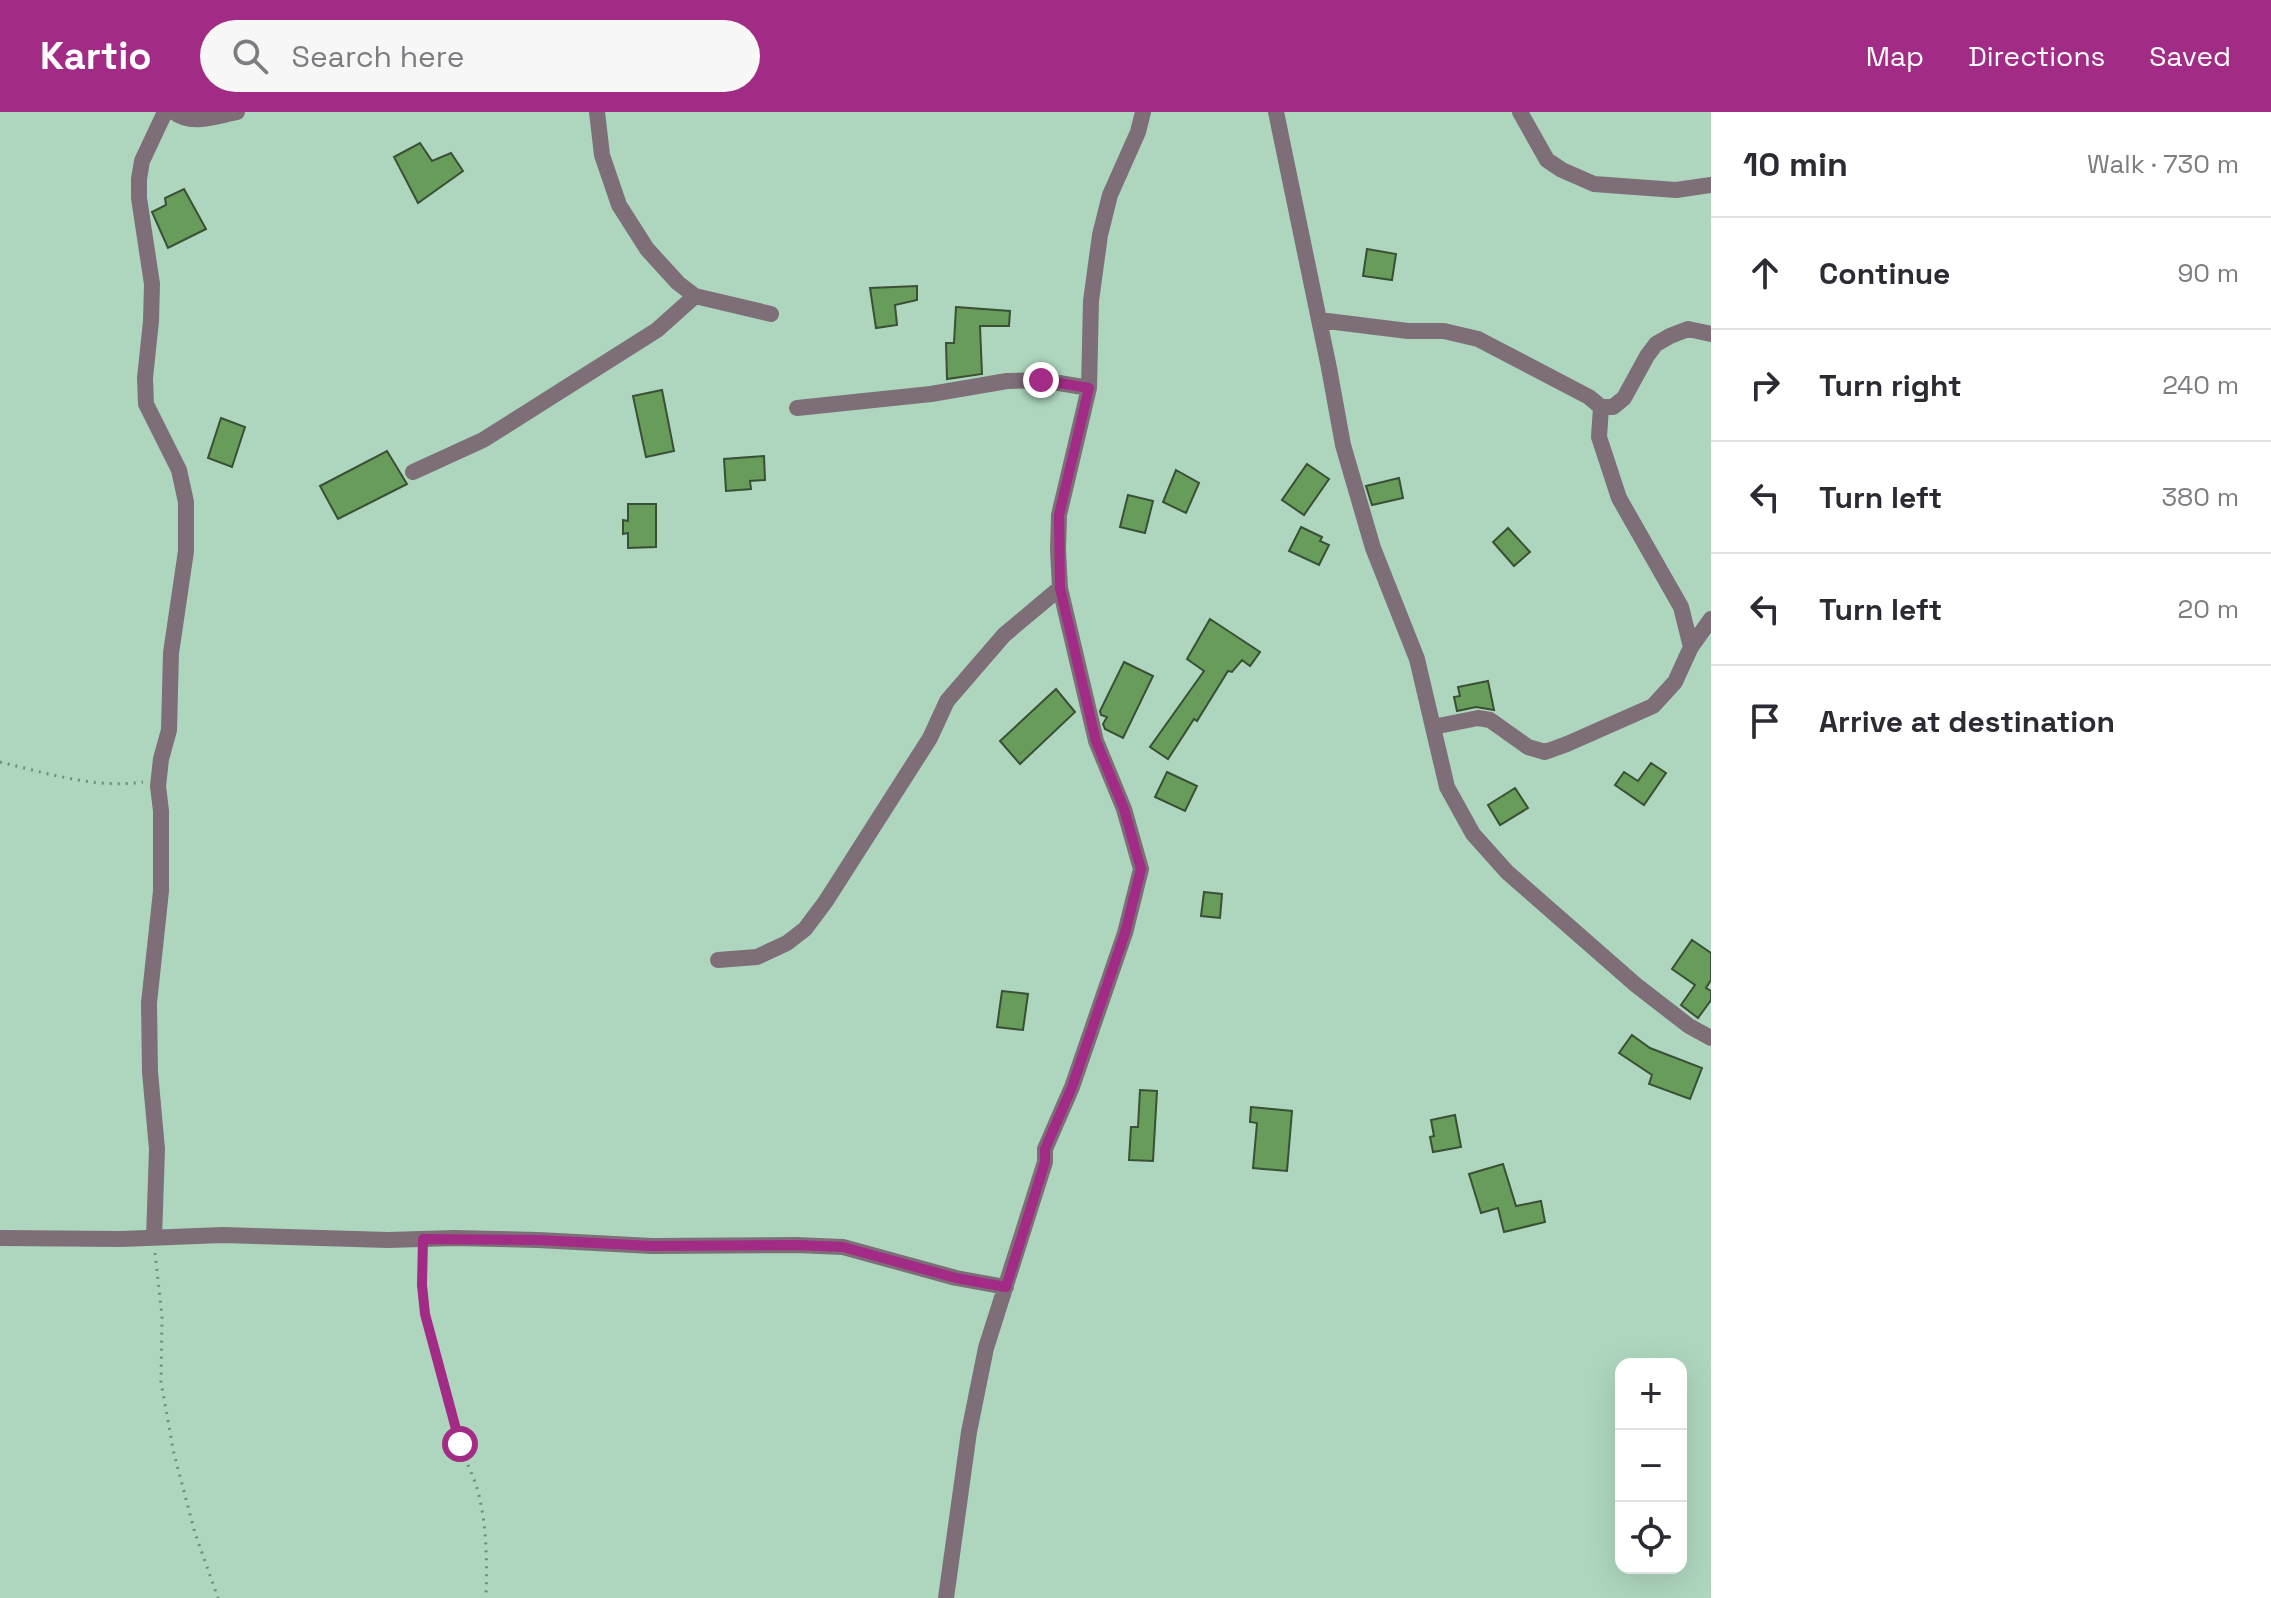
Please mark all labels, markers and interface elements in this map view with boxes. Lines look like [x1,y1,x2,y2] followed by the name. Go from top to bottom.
[200,20,760,92] search box
[40,32,152,80] text: Kartio
[228,34,272,78] icon: search
[292,37,464,76] text: Search here
[1866,38,1924,74] text: Map
[1968,38,2105,74] text: Directions
[2149,38,2231,74] text: Saved
[1743,143,1848,186] text: 10 min
[2087,147,2239,181] text: Walk · 730 m
[1743,251,1787,295] icon: ahead
[1819,254,1950,293] text: Continue
[2177,256,2239,290] text: 90 m
[1023,362,1059,398] route end
[1743,363,1787,407] icon: right
[1819,366,1962,405] text: Turn right
[2162,368,2239,402] text: 240 m
[1743,475,1787,519] icon: left
[1819,478,1942,517] text: Turn left
[2161,480,2239,514] text: 380 m
[1743,587,1787,631] icon: left
[1819,590,1942,629] text: Turn left
[2178,592,2239,626] text: 20 m
[1743,699,1787,743] icon: arrive
[1819,702,2115,741] text: Arrive at destination
[1615,1358,1687,1574] map controls
[1615,1358,1687,1430] button: +
[442,1426,478,1462] route start
[1615,1430,1687,1502] button: −
[1615,1502,1687,1574] button: locate

